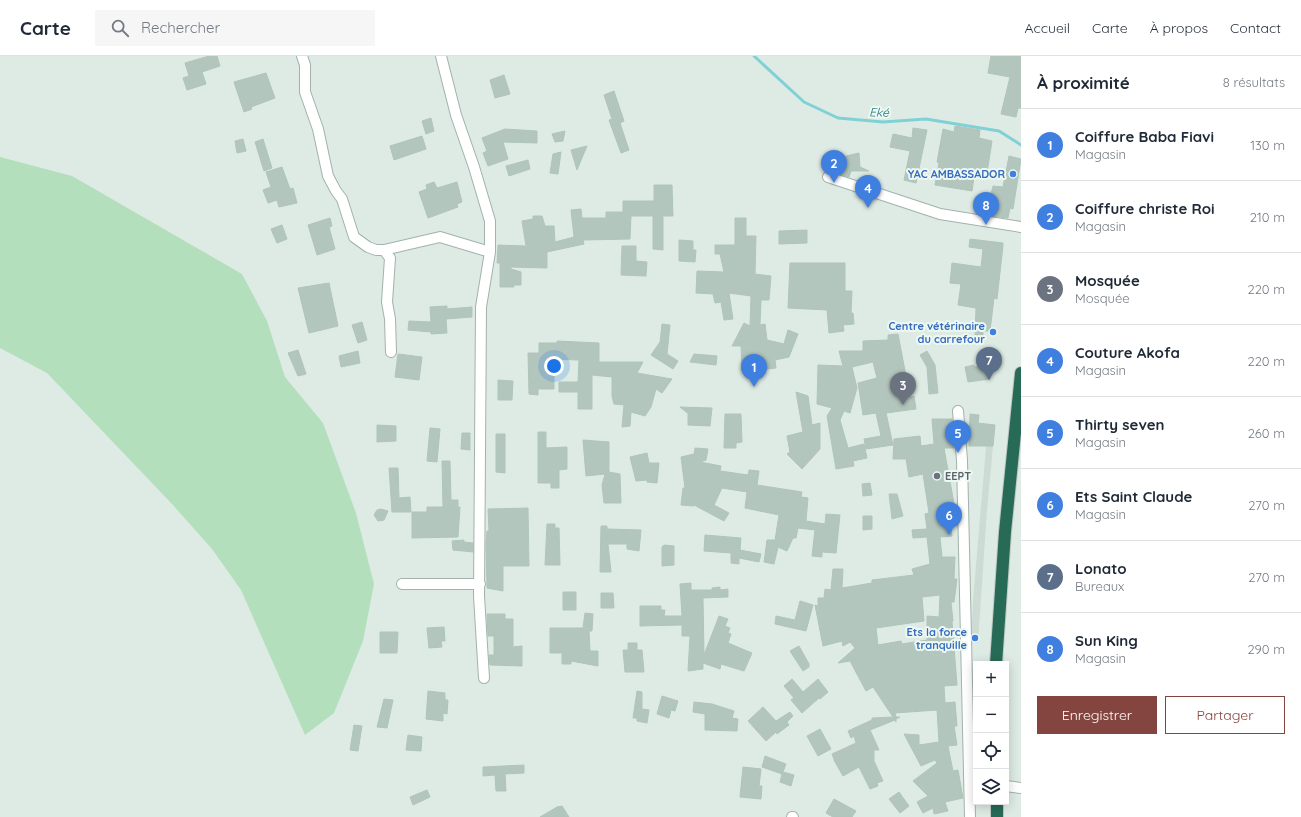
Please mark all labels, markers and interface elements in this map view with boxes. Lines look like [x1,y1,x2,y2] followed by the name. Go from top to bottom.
[95,10,375,46] search box
[20,16,71,40] text: Carte
[109,17,131,39] icon: search
[141,18,220,37] text: Rechercher
[1024,19,1070,37] text: Accueil
[1092,19,1128,37] text: Carte
[1150,19,1208,37] text: À propos
[1230,19,1281,37] text: Contact
[1037,72,1130,93] text: À proximité
[1223,74,1285,90] text: 8 résultats
[869,104,890,120] water label: Eké
[1075,127,1214,146] text: Coiffure Baba Fiavi
[1047,137,1053,153] text: 1
[1250,137,1285,153] text: 130 m
[1075,146,1126,162] text: Magasin
[821,150,847,183] pin: 2
[908,167,1005,181] place label: YAC AMBASSADOR
[1008,169,1018,179] marker: YAC AMBASSADOR
[855,175,881,208] pin: 4
[973,192,999,225] pin: 8
[1075,199,1215,218] text: Coiffure christe Roi
[1046,209,1054,225] text: 2
[1250,209,1285,225] text: 210 m
[1075,218,1126,234] text: Magasin
[1075,271,1140,290] text: Mosquée
[1047,281,1053,297] text: 3
[1247,281,1285,297] text: 220 m
[1075,290,1130,306] text: Mosquée
[888,319,986,346] place label: Centre vétérinaire du carrefour
[988,327,998,337] marker: Centre vétérinaire du carrefour
[1075,343,1180,362] text: Couture Akofa
[976,347,1002,380] pin: 7
[1046,353,1054,369] text: 4
[1247,353,1285,369] text: 220 m
[741,354,767,387] pin: 1
[544,356,564,376] your location
[1075,362,1126,378] text: Magasin
[890,372,916,405] pin: 3
[1075,415,1165,434] text: Thirty seven
[945,420,971,453] pin: 5
[1046,425,1054,441] text: 5
[1248,425,1285,441] text: 260 m
[1075,434,1126,450] text: Magasin
[945,469,971,483] place label: EEPT
[932,471,942,481] marker: EEPT
[1075,487,1192,506] text: Ets Saint Claude
[1046,497,1054,513] text: 6
[1248,497,1285,513] text: 270 m
[936,502,962,535] pin: 6
[1075,506,1126,522] text: Magasin
[1075,559,1127,578] text: Lonato
[1046,569,1054,585] text: 7
[1248,569,1285,585] text: 270 m
[1075,578,1124,594] text: Bureaux
[907,625,968,652] place label: Ets la force tranquille
[1075,631,1138,650] text: Sun King
[970,633,980,643] marker: Ets la force tranquille
[1046,641,1054,657] text: 8
[1247,641,1285,657] text: 290 m
[1075,650,1126,666] text: Magasin
[973,661,1009,805] map controls
[973,661,1009,697] button: +
[1037,696,1157,734] button: Enregistrer
[1165,696,1285,734] button: Partager
[973,697,1009,733] button: −
[973,733,1009,769] button: locate
[973,769,1009,805] button: layers

